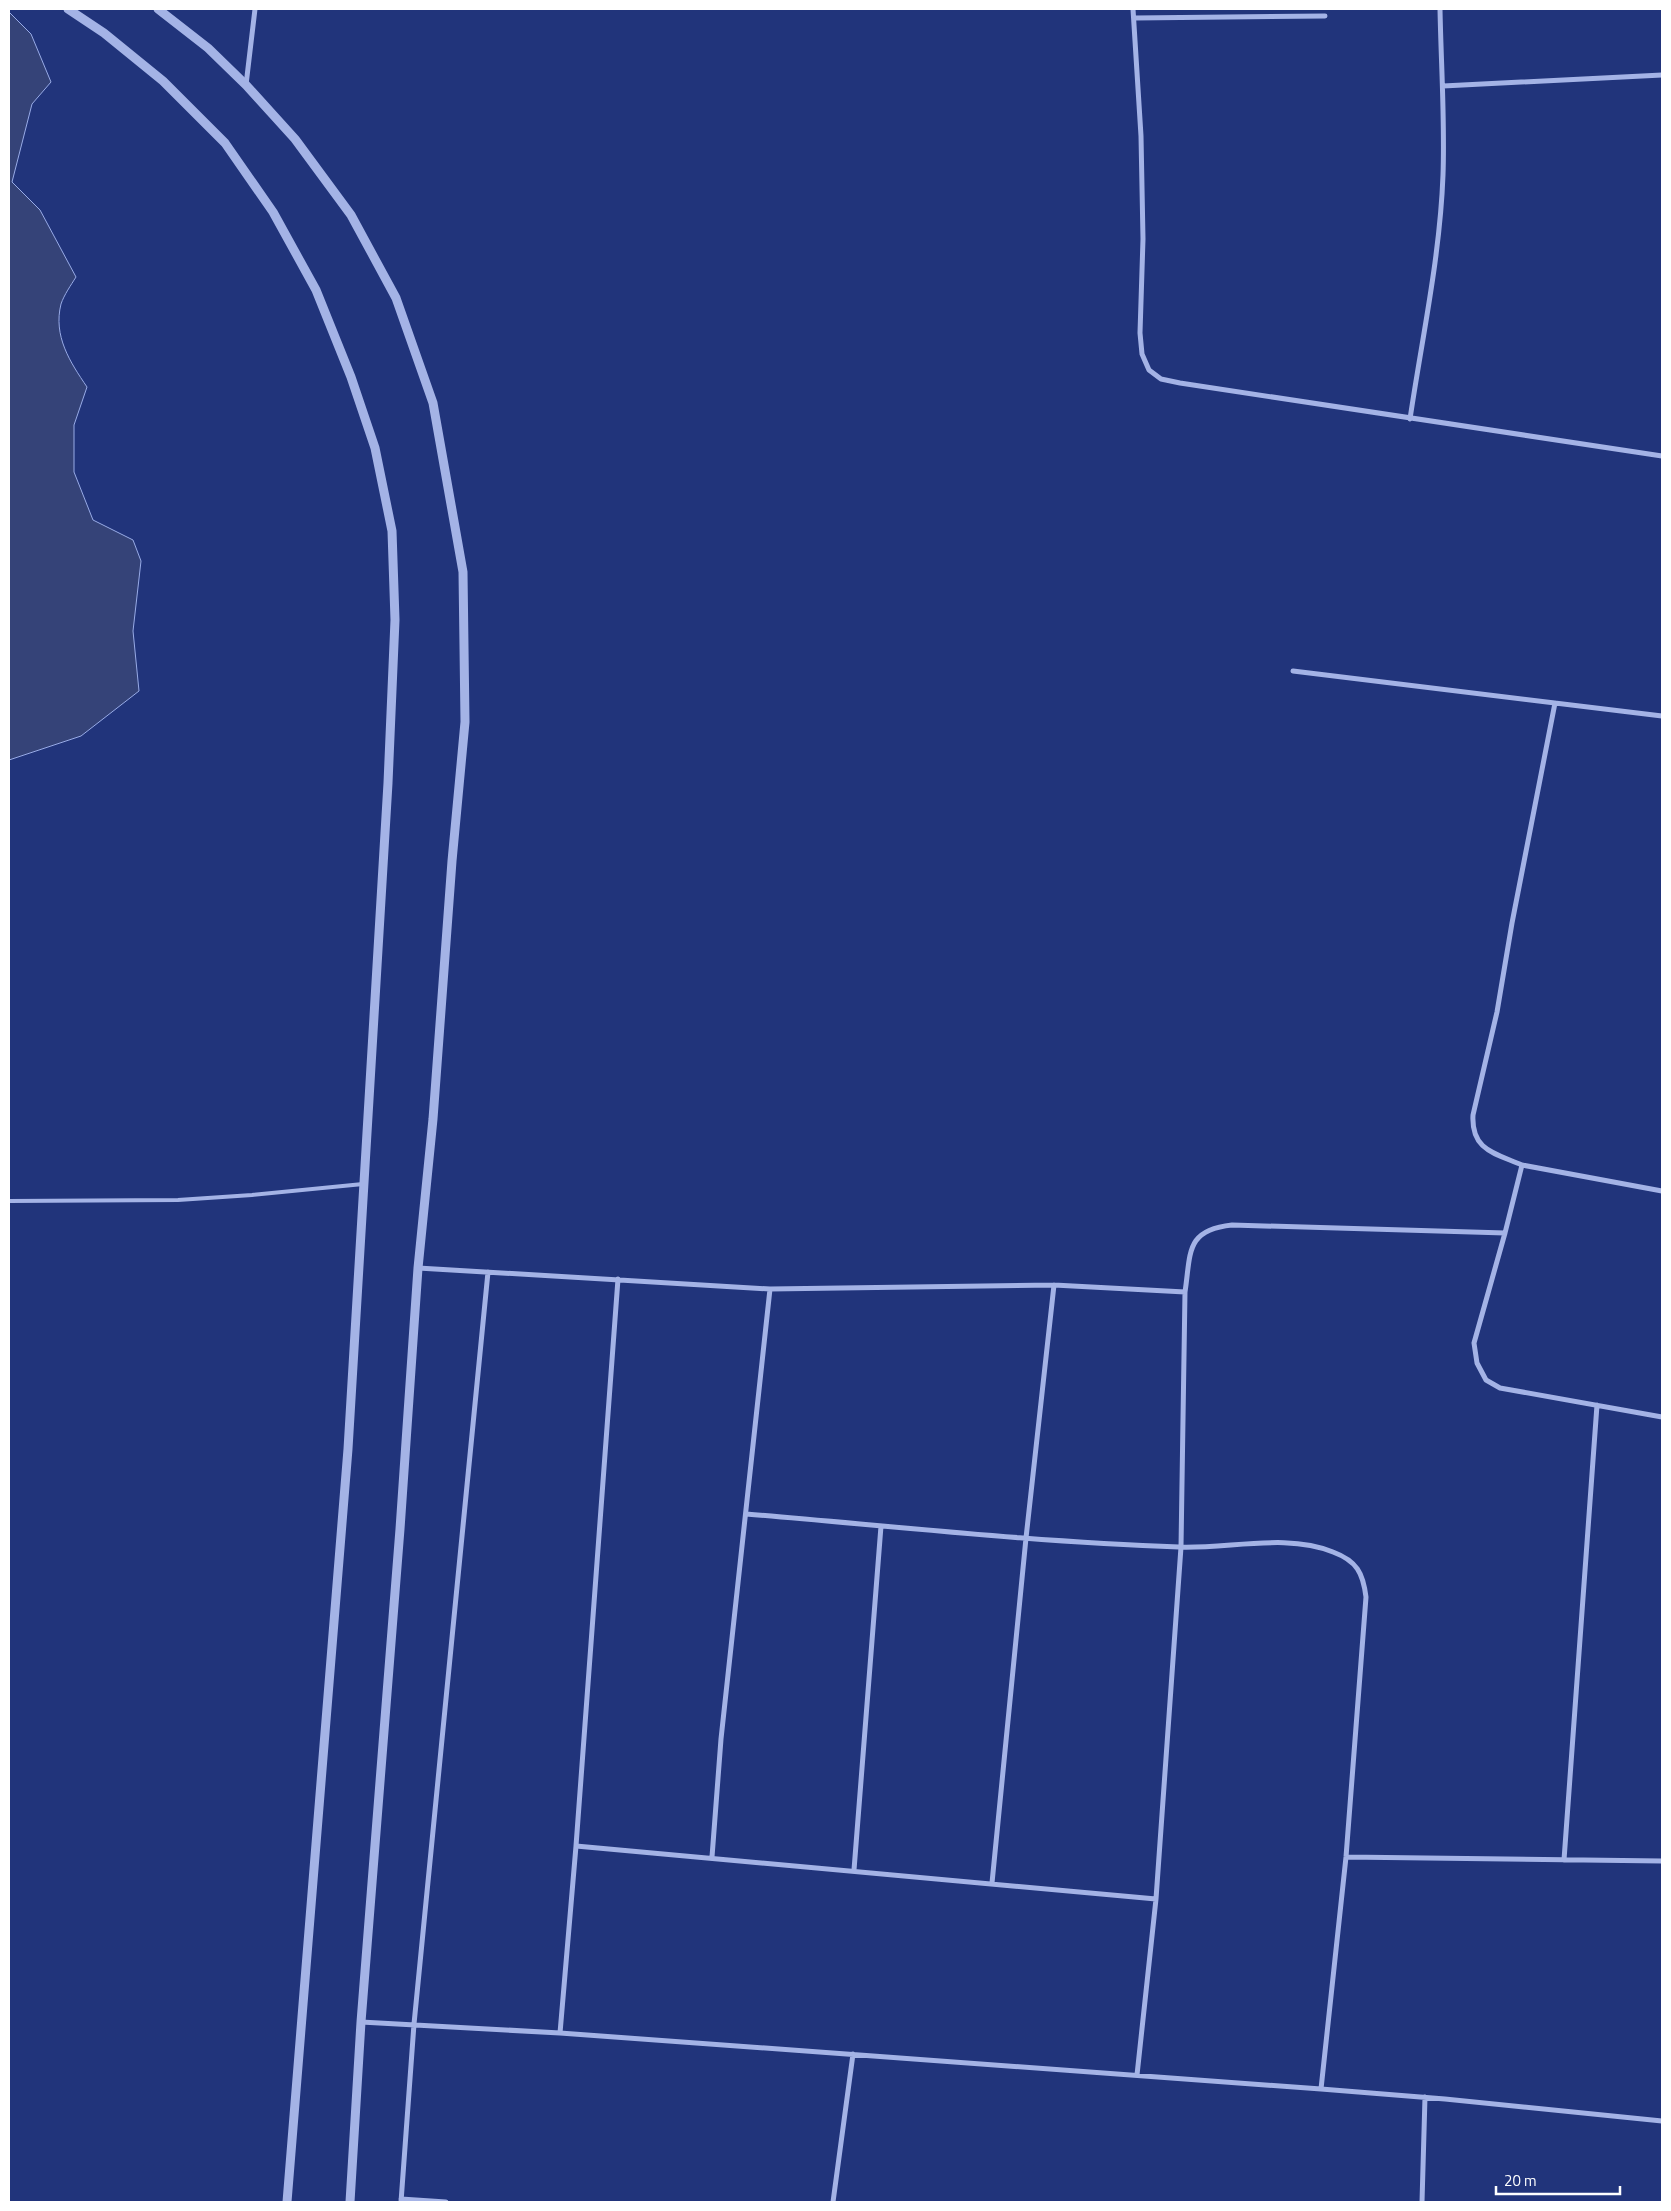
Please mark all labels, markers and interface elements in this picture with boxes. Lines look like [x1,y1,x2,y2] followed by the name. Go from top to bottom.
[1496,2164,1620,2196] scale bar
[1504,2169,1537,2192] text: 20 m

